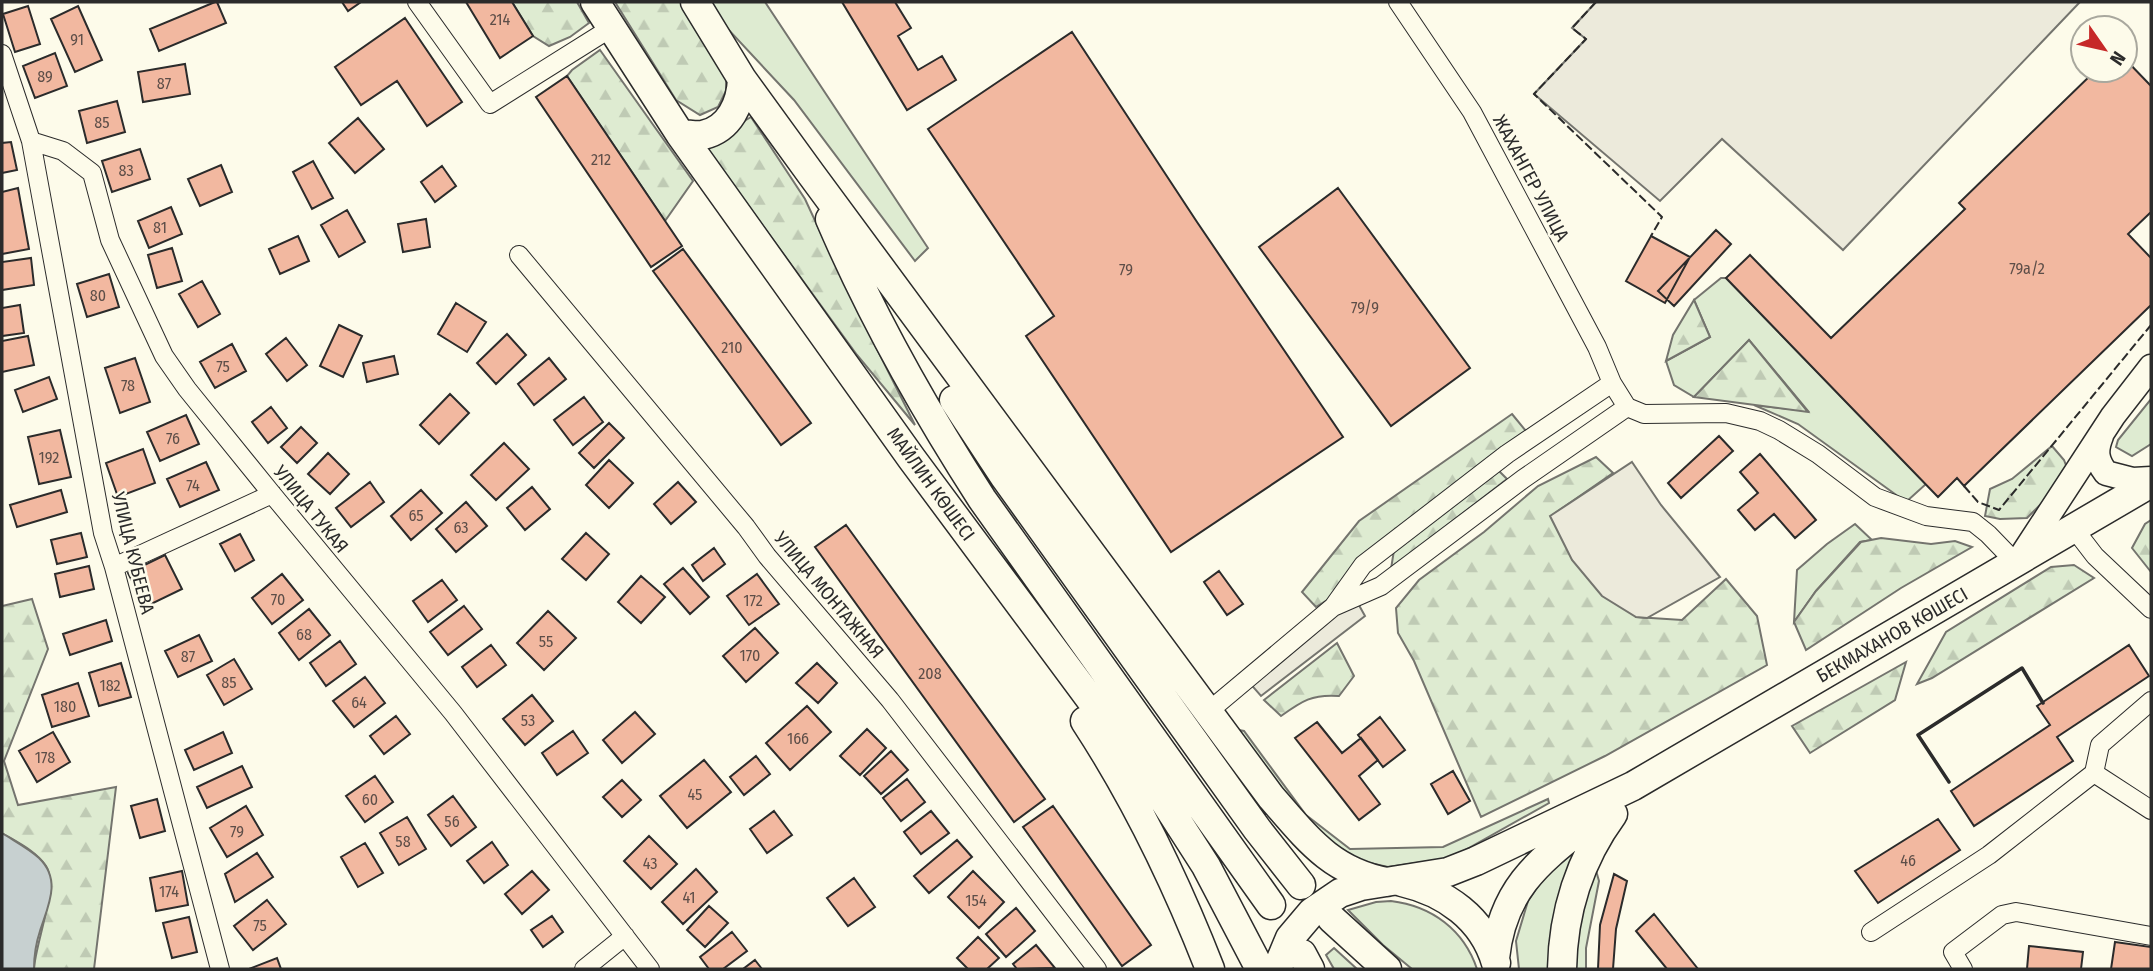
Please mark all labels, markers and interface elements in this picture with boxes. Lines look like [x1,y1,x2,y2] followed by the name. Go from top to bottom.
[490,10,511,29] house number: 214
[2069,14,2139,84] north arrow
[70,30,84,49] house number: 91
[2105,47,2130,69] text: N
[37,67,53,86] house number: 89
[157,74,172,93] house number: 87
[1488,111,1574,245] street label: ЖАХАНГЕР УЛИЦА
[94,113,110,132] house number: 85
[591,150,611,169] house number: 212
[118,161,134,180] house number: 83
[153,218,167,237] house number: 81
[2009,259,2045,278] house number: 79а/2
[1119,260,1133,279] house number: 79
[90,286,106,305] house number: 80
[1351,298,1379,317] house number: 79/9
[721,338,743,357] house number: 210
[216,357,230,376] house number: 75
[121,376,135,395] house number: 78
[882,423,980,545] street label: МАЙЛИН КӨШЕСІ
[166,429,180,448] house number: 76
[39,448,59,467] house number: 192
[268,460,353,557] street label: УЛИЦА ТУКАЯ
[186,476,200,495] house number: 74
[106,489,159,616] street label: УЛИЦА КУБЕЕВА
[408,506,424,525] house number: 65
[453,518,469,537] house number: 63
[769,526,889,663] street label: УЛИЦА МОНТАЖНАЯ
[1812,582,1972,688] street label: БЕКМАХАНОВ КӨШЕСІ
[271,590,285,609] house number: 70
[743,591,763,610] house number: 172
[296,625,312,644] house number: 68
[539,632,553,651] house number: 55
[740,646,760,665] house number: 170
[181,647,196,666] house number: 87
[918,664,942,683] house number: 208
[221,673,237,692] house number: 85
[99,676,121,695] house number: 182
[351,693,367,712] house number: 64
[54,697,76,716] house number: 180
[521,711,535,730] house number: 53
[787,729,809,748] house number: 166
[35,748,55,767] house number: 178
[688,785,702,804] house number: 45
[362,790,378,809] house number: 60
[444,812,460,831] house number: 56
[230,822,244,841] house number: 79
[395,832,411,851] house number: 58
[1900,851,1916,870] house number: 46
[643,854,657,873] house number: 43
[159,882,179,901] house number: 174
[682,888,696,907] house number: 41
[965,891,987,910] house number: 154
[253,916,267,935] house number: 75

